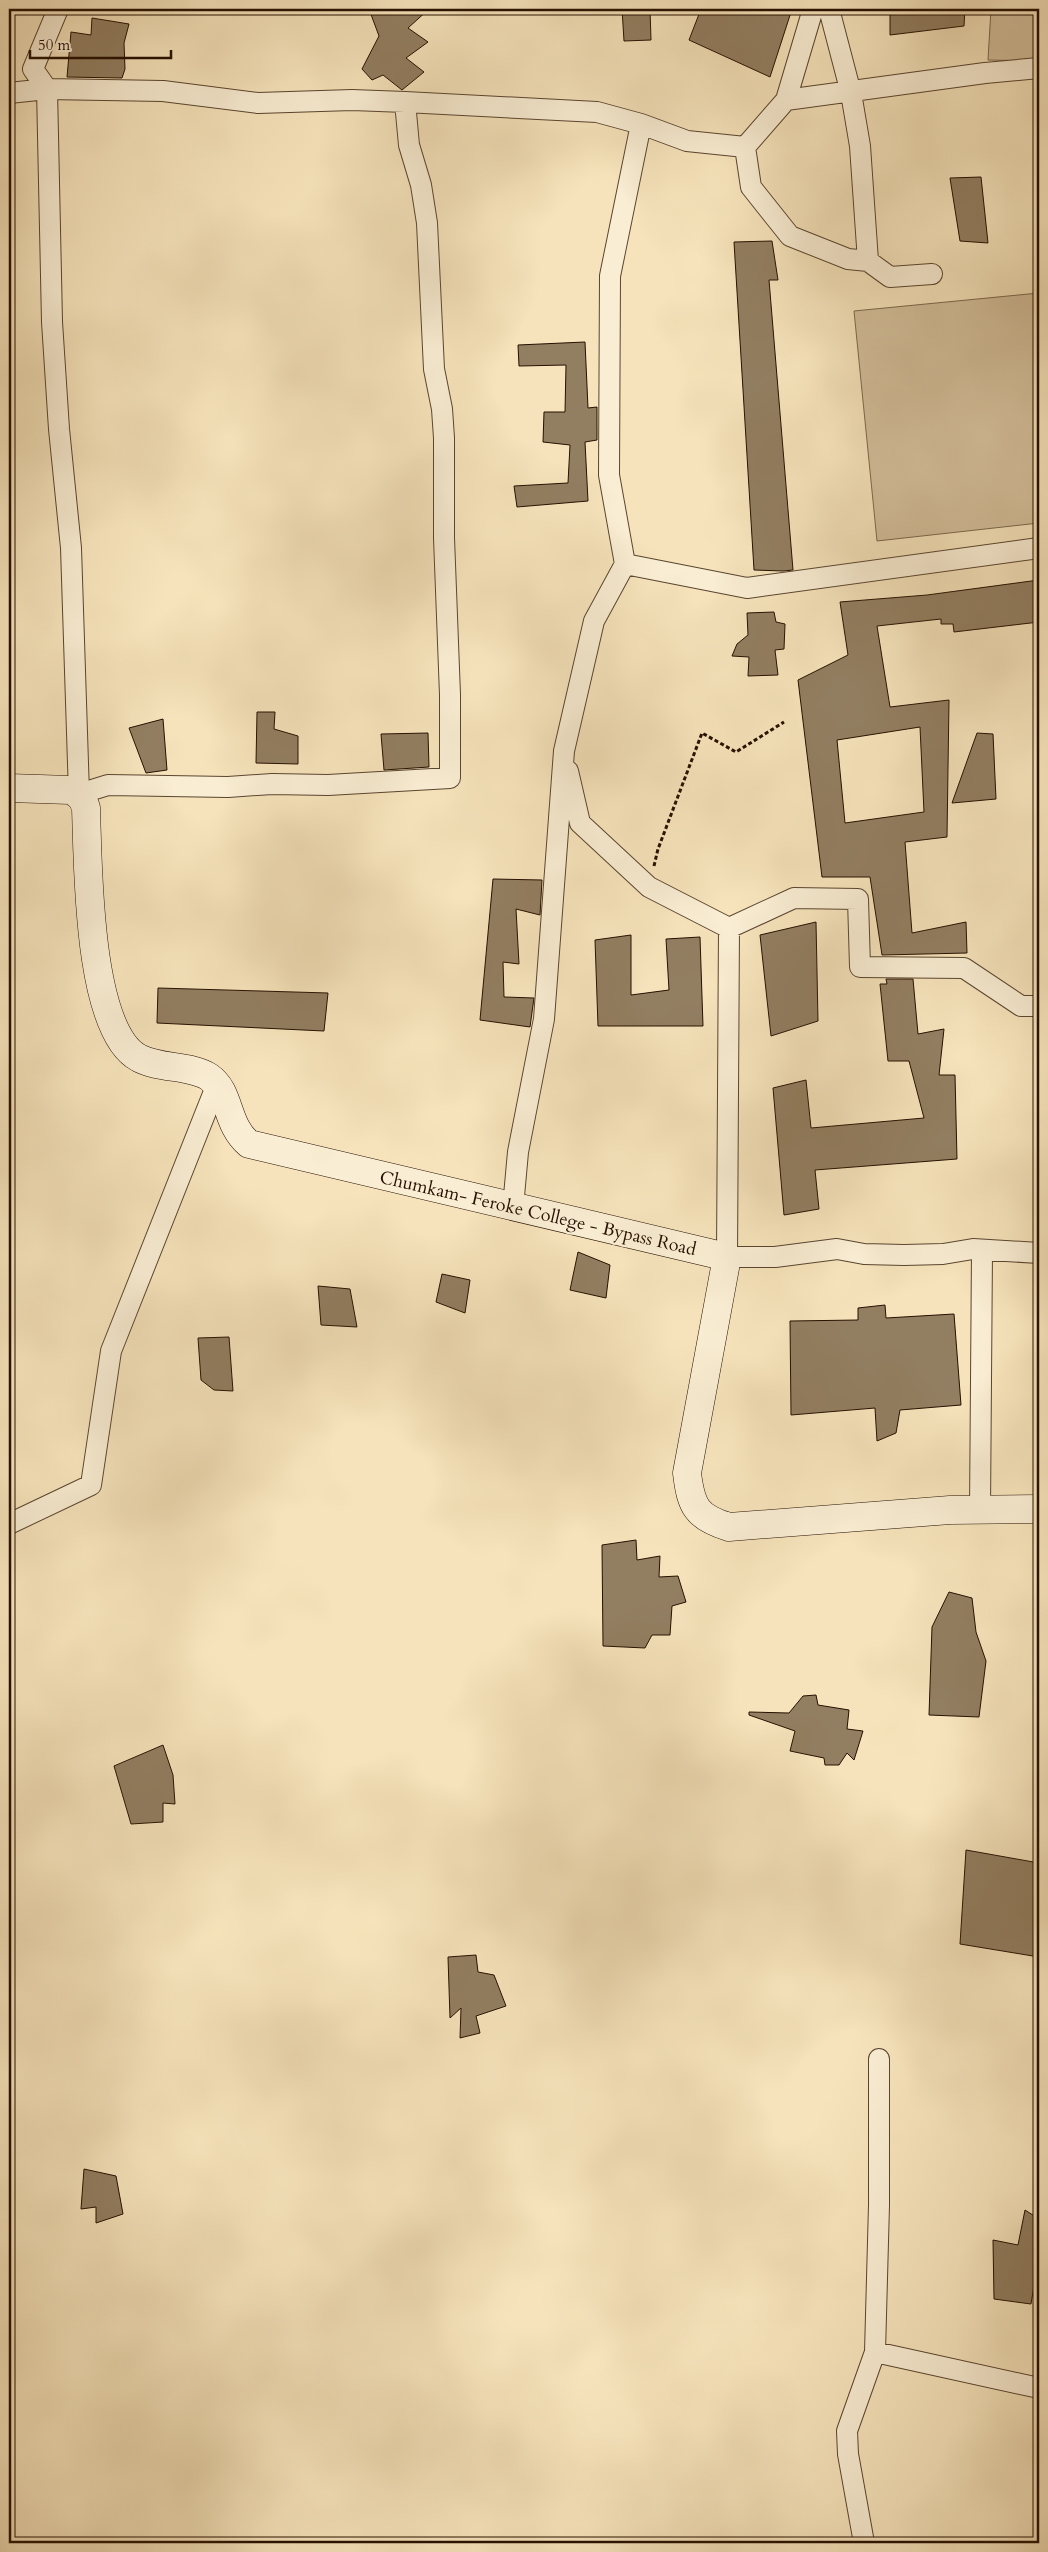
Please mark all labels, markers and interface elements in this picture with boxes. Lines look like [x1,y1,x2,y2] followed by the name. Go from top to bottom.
[30,28,171,60] scale bar
[38,35,70,55] text: 50 m
[377,1165,699,1262] street label: Chumkam- Feroke College - Bypass Road

